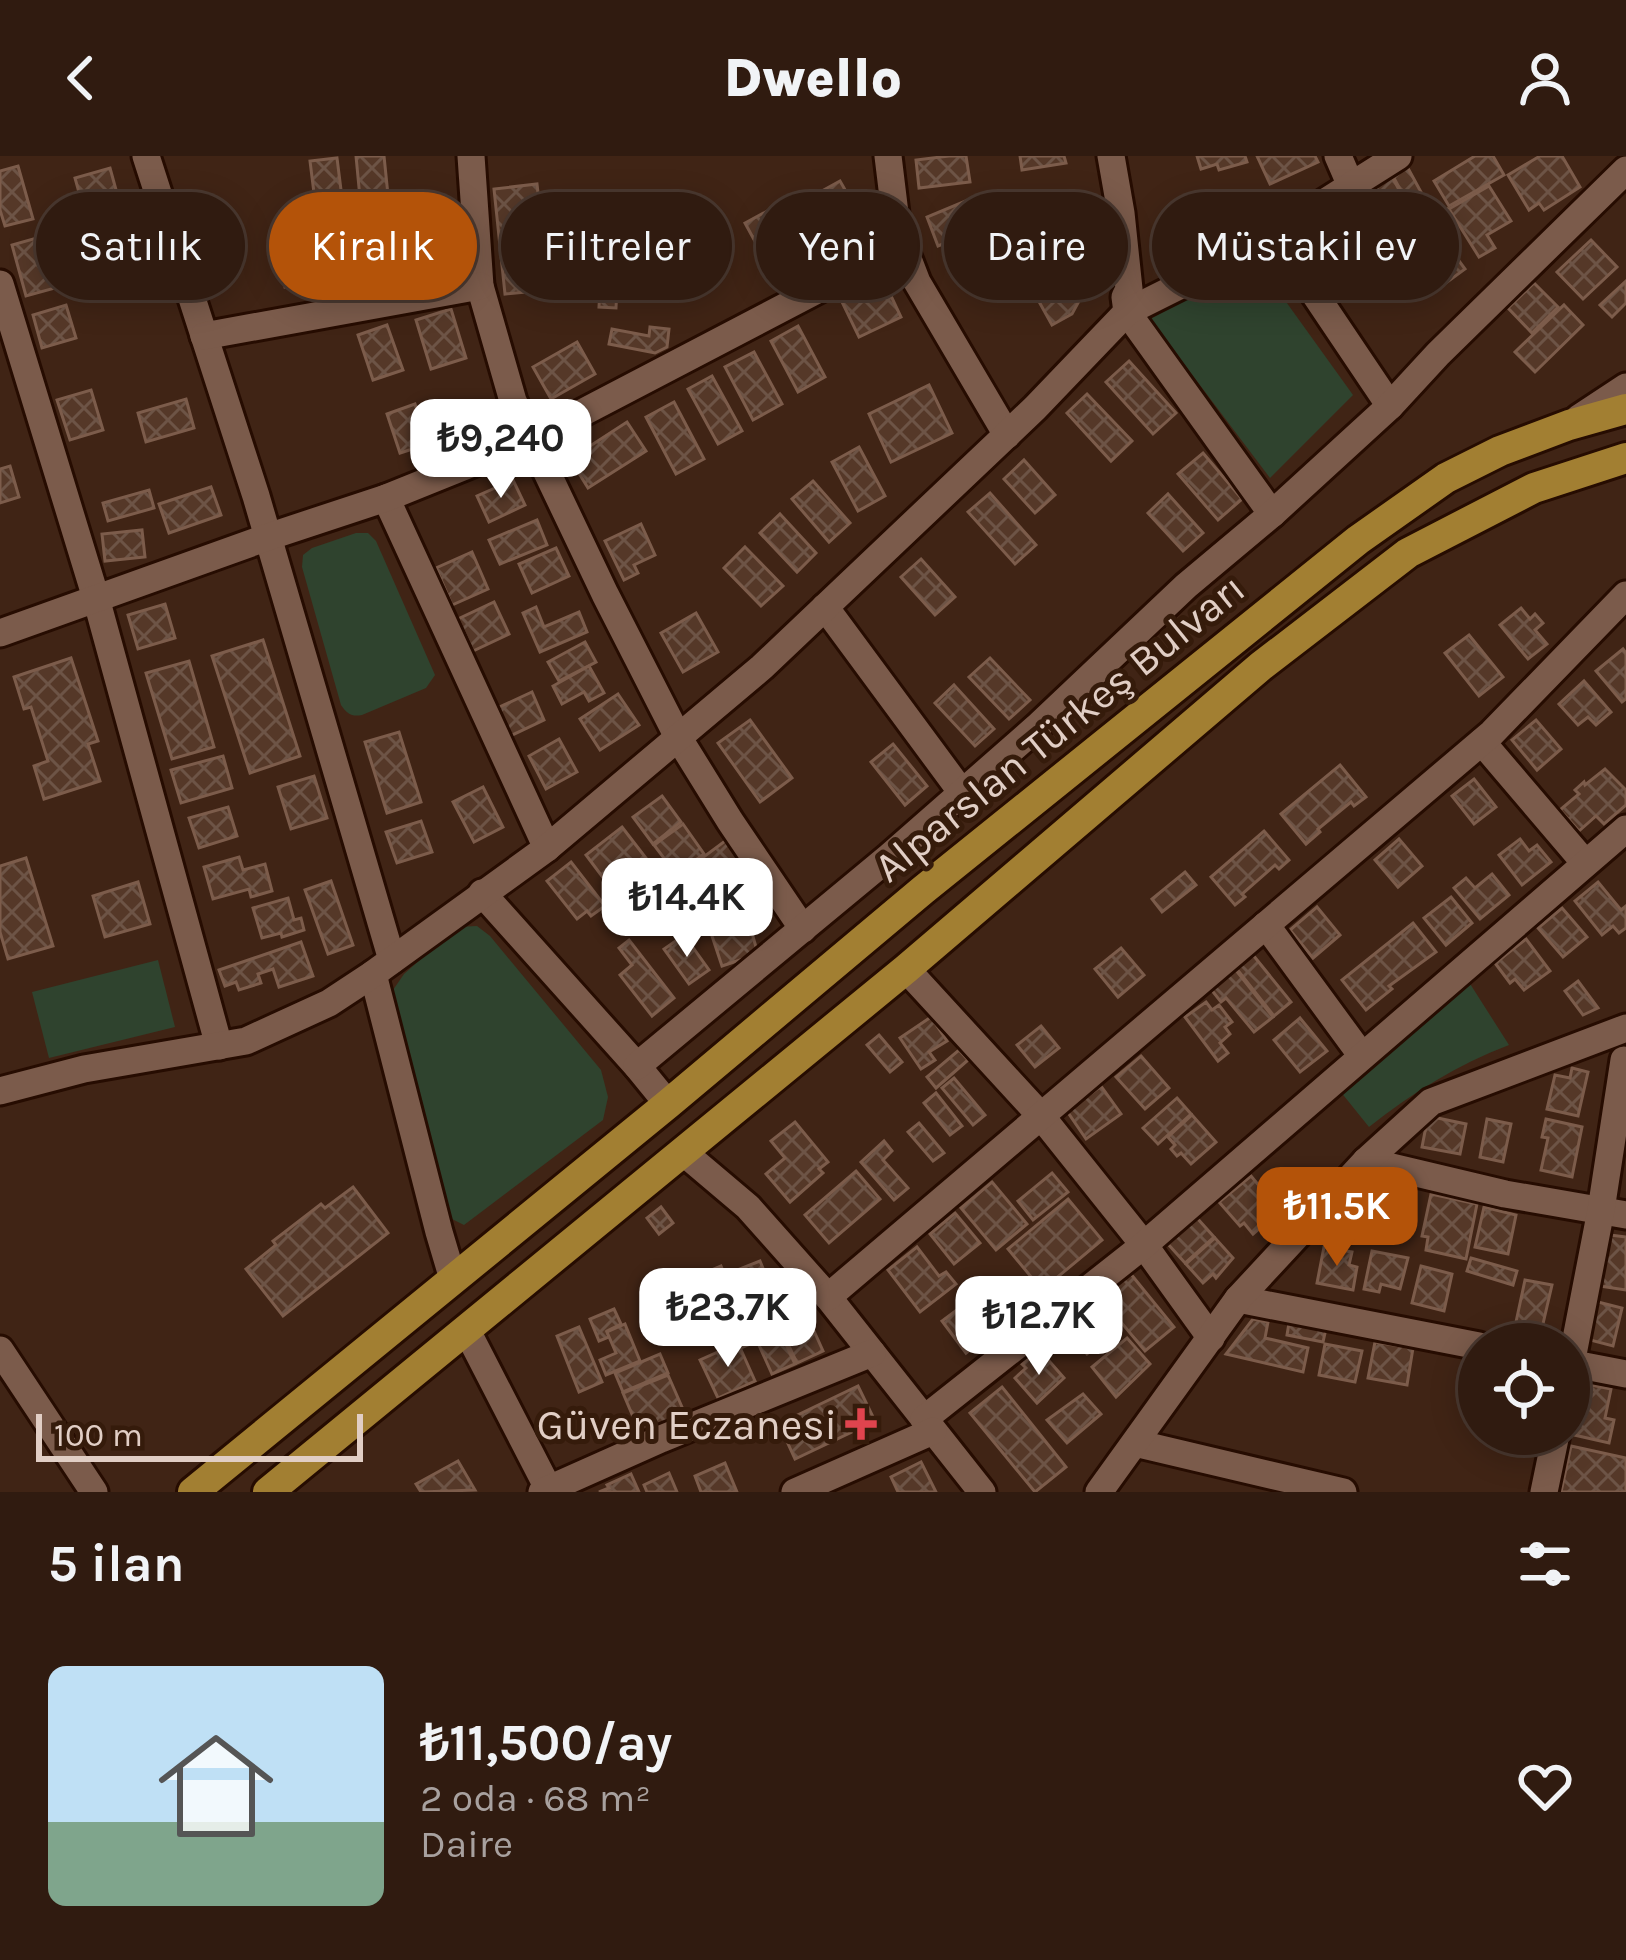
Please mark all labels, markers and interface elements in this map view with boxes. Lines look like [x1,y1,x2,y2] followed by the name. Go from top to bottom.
[48,45,114,111] icon: back
[1512,45,1578,111] icon: person
[724,46,902,110] text: Dwello
[36,192,245,300] chip: Satılık
[269,192,477,300] chip: Kiralık
[501,192,732,300] chip: Filtreler
[756,192,920,300] chip: Yeni
[944,192,1128,300] chip: Daire
[1152,192,1459,300] chip: Müstakil ev
[403,399,599,501] pin: ₺9,240
[437,415,565,461] text: ₺9,240
[864,563,1255,893] street label: Alparslan Türkeş Bulvarı
[589,858,785,960] pin: ₺14.4K
[629,874,745,920] text: ₺14.4K
[1239,1167,1435,1269] pin: ₺11.5K
[1284,1183,1390,1229] text: ₺11.5K
[630,1268,826,1370] pin: ₺23.7K
[941,1276,1137,1378] pin: ₺12.7K
[666,1284,790,1330] text: ₺23.7K
[982,1292,1096,1338] text: ₺12.7K
[1458,1323,1590,1455] map controls
[1458,1323,1590,1455] button: locate
[537,1400,837,1450] place label: Güven Eczanesi
[36,1408,363,1461] scale bar
[848,1411,874,1437] marker: Güven Eczanesi
[54,1416,143,1454] text: 100 m
[1512,1531,1578,1597] icon: filters
[48,1534,184,1594] text: 5 ilan
[420,1713,672,1773] text: ₺11,500/ay
[144,1714,288,1858] icon: home
[1512,1753,1578,1819] icon: heart
[420,1775,651,1821] text: 2 oda · 68 m²
[420,1821,513,1867] text: Daire

